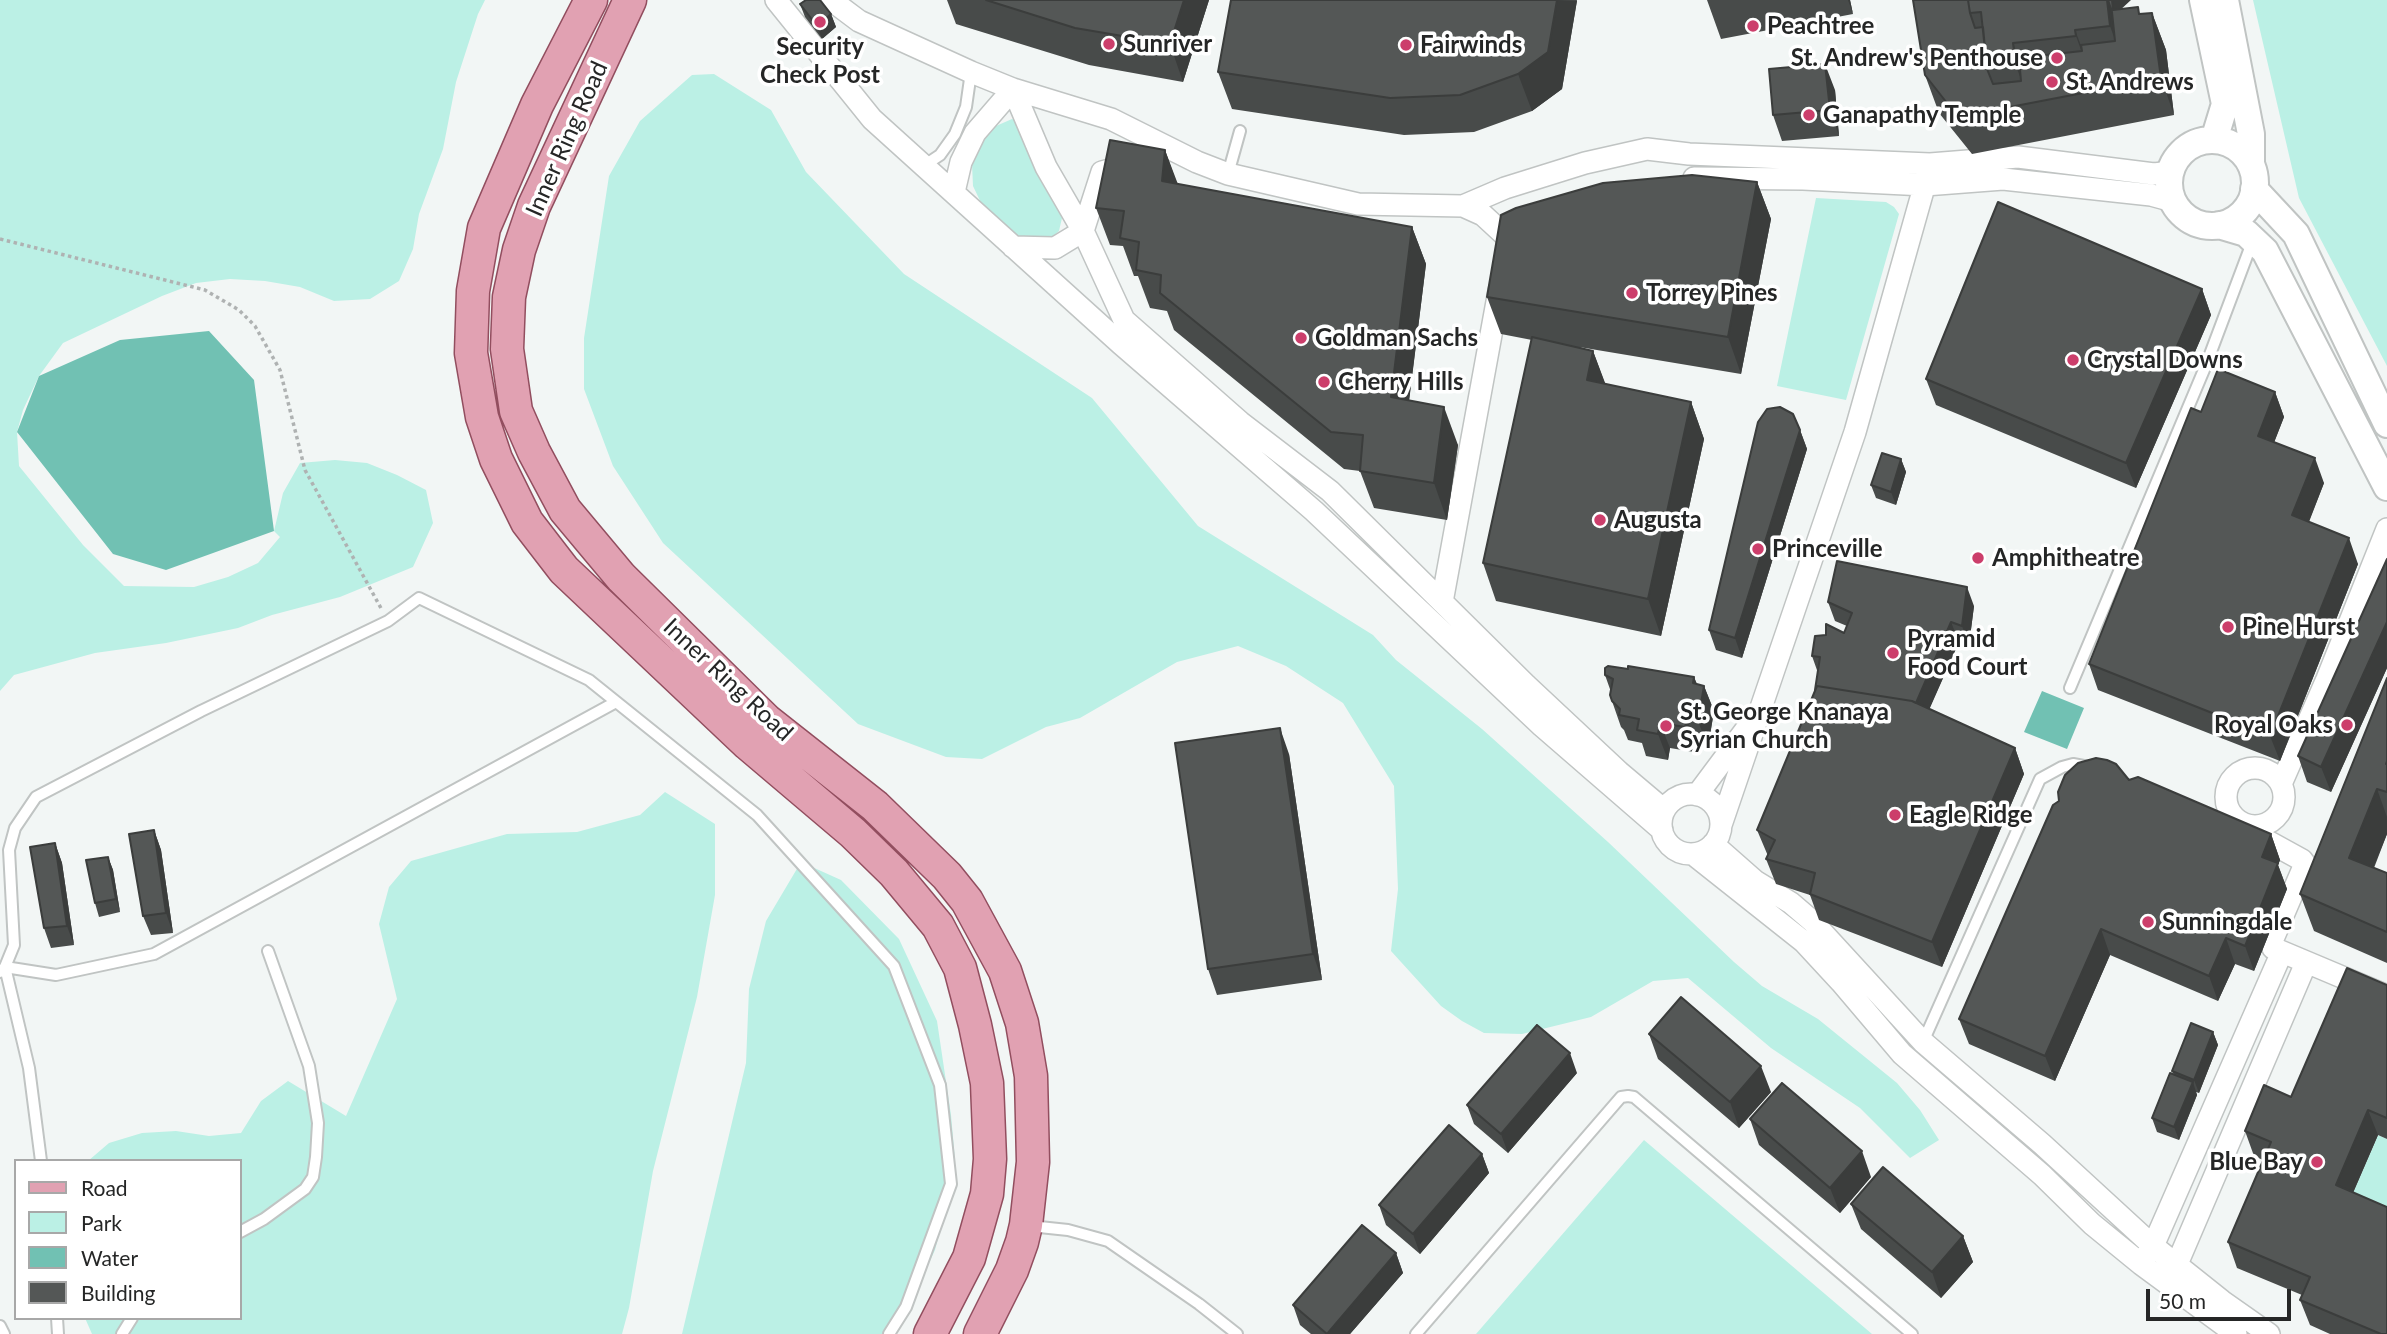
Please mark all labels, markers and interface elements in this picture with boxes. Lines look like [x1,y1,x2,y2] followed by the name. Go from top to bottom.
[1767,12,1874,40] place label: Peachtree
[812,14,828,30] marker: Security Check Post
[1745,18,1761,34] marker: Peachtree
[1123,30,1212,58] place label: Sunriver
[1420,31,1522,59] place label: Fairwinds
[760,33,880,89] place label: Security Check Post
[1101,36,1117,52] marker: Sunriver
[1398,37,1414,53] marker: Fairwinds
[1791,44,2043,72] place label: St. Andrew's Penthouse
[2049,50,2065,66] marker: St. Andrew's Penthouse
[520,57,614,221] street label: Inner Ring Road
[2066,68,2194,96] place label: St. Andrews
[2044,74,2060,90] marker: St. Andrews
[1823,101,2021,129] place label: Ganapathy Temple
[1801,107,1817,123] marker: Ganapathy Temple
[1646,279,1778,307] place label: Torrey Pines
[1624,285,1640,301] marker: Torrey Pines
[1315,324,1478,352] place label: Goldman Sachs
[1293,330,1309,346] marker: Goldman Sachs
[2087,346,2243,374] place label: Crystal Downs
[2065,352,2081,368] marker: Crystal Downs
[1338,368,1464,396] place label: Cherry Hills
[1316,374,1332,390] marker: Cherry Hills
[1614,506,1702,534] place label: Augusta
[1592,512,1608,528] marker: Augusta
[1772,535,1883,563] place label: Princeville
[1750,541,1766,557] marker: Princeville
[1992,544,2140,572] place label: Amphitheatre
[1970,550,1986,566] marker: Amphitheatre
[657,613,799,747] street label: Inner Ring Road
[2242,613,2355,641] place label: Pine Hurst
[2220,619,2236,635] marker: Pine Hurst
[1907,625,2027,681] place label: Pyramid Food Court
[1885,645,1901,661] marker: Pyramid Food Court
[1680,698,1889,754] place label: St. George Knanaya Syrian Church
[2214,711,2333,739] place label: Royal Oaks
[2339,717,2355,733] marker: Royal Oaks
[1658,718,1674,734] marker: St. George Knanaya Syrian Church
[1909,801,2032,829] place label: Eagle Ridge
[1887,807,1903,823] marker: Eagle Ridge
[2162,908,2292,936] place label: Sunningdale
[2140,914,2156,930] marker: Sunningdale
[2209,1148,2303,1176] place label: Blue Bay
[2309,1154,2325,1170] marker: Blue Bay
[14,1159,242,1320] legend
[81,1175,128,1200] text: Road
[81,1210,122,1235] text: Park
[81,1245,138,1270] text: Water
[2149,1274,2294,1318] scale bar
[81,1280,156,1305] text: Building
[2159,1288,2206,1313] text: 50 m

